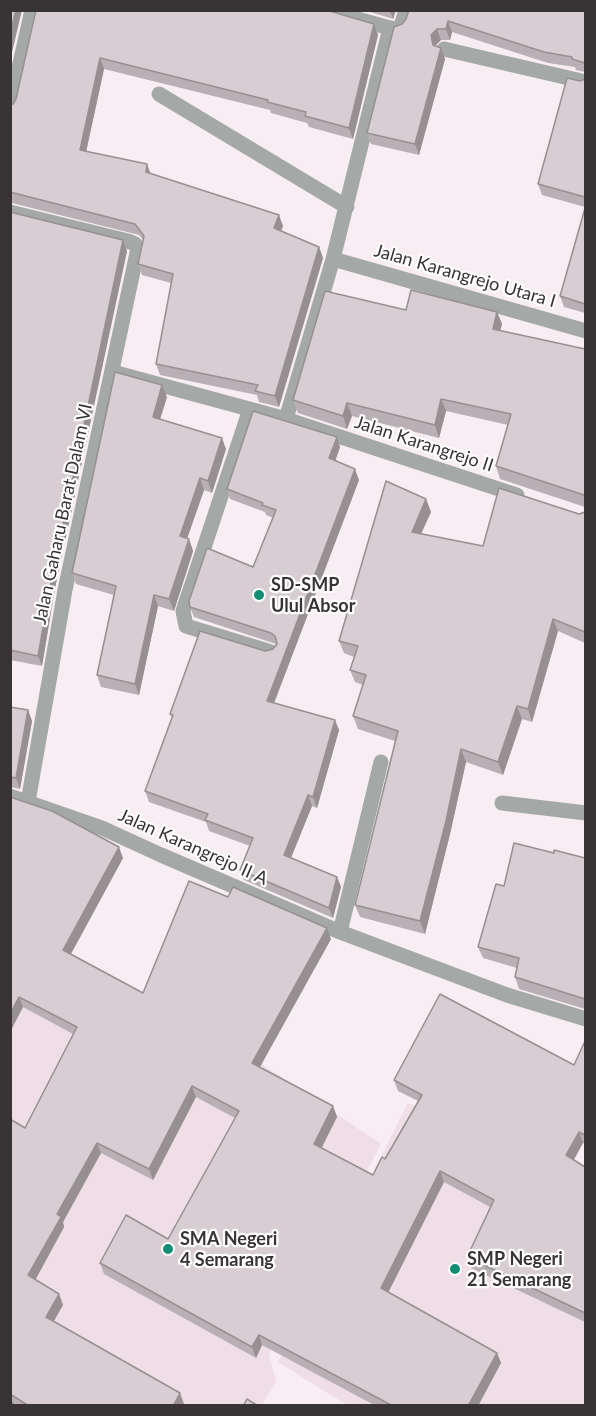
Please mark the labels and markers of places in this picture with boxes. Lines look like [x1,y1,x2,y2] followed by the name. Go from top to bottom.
[271,574,355,616] place label: SD-SMP Ulul Absor
[252,588,266,602] marker: SD-SMP Ulul Absor
[180,1228,277,1270] place label: SMA Negeri 4 Semarang
[161,1242,175,1256] marker: SMA Negeri 4 Semarang
[467,1248,571,1290] place label: SMP Negeri 21 Semarang
[448,1262,462,1276] marker: SMP Negeri 21 Semarang

